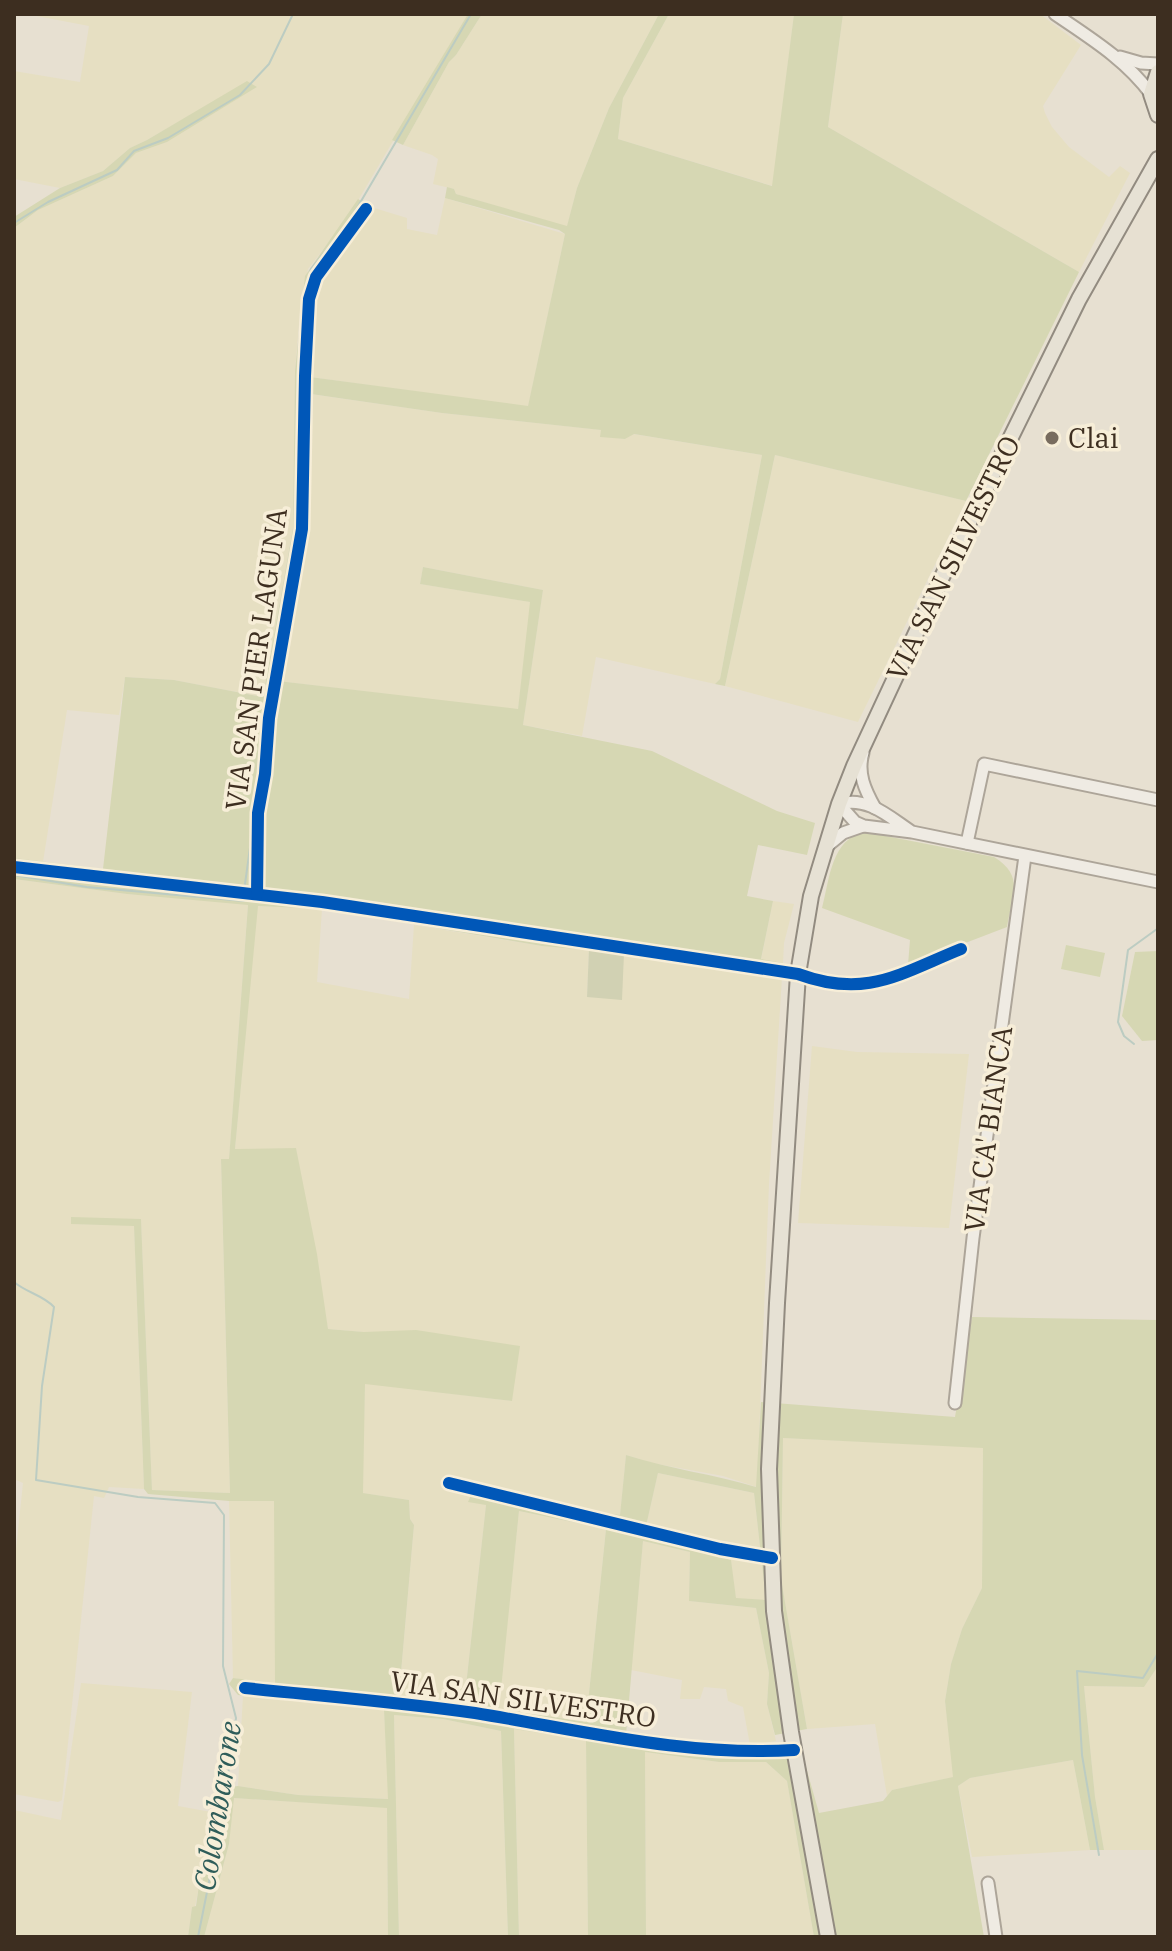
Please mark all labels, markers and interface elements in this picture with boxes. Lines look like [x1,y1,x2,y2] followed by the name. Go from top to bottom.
[1068,419,1119,456] place label: Clai
[877,429,1028,686] street label: VIA SAN SILVESTRO
[1043,429,1061,447] marker: Clai
[216,505,295,813] street label: VIA SAN PIER LAGUNA
[955,1023,1020,1235] street label: VIA CA' BIANCA
[388,1662,658,1735] street label: VIA SAN SILVESTRO
[184,1718,249,1893] water label: Colombarone

